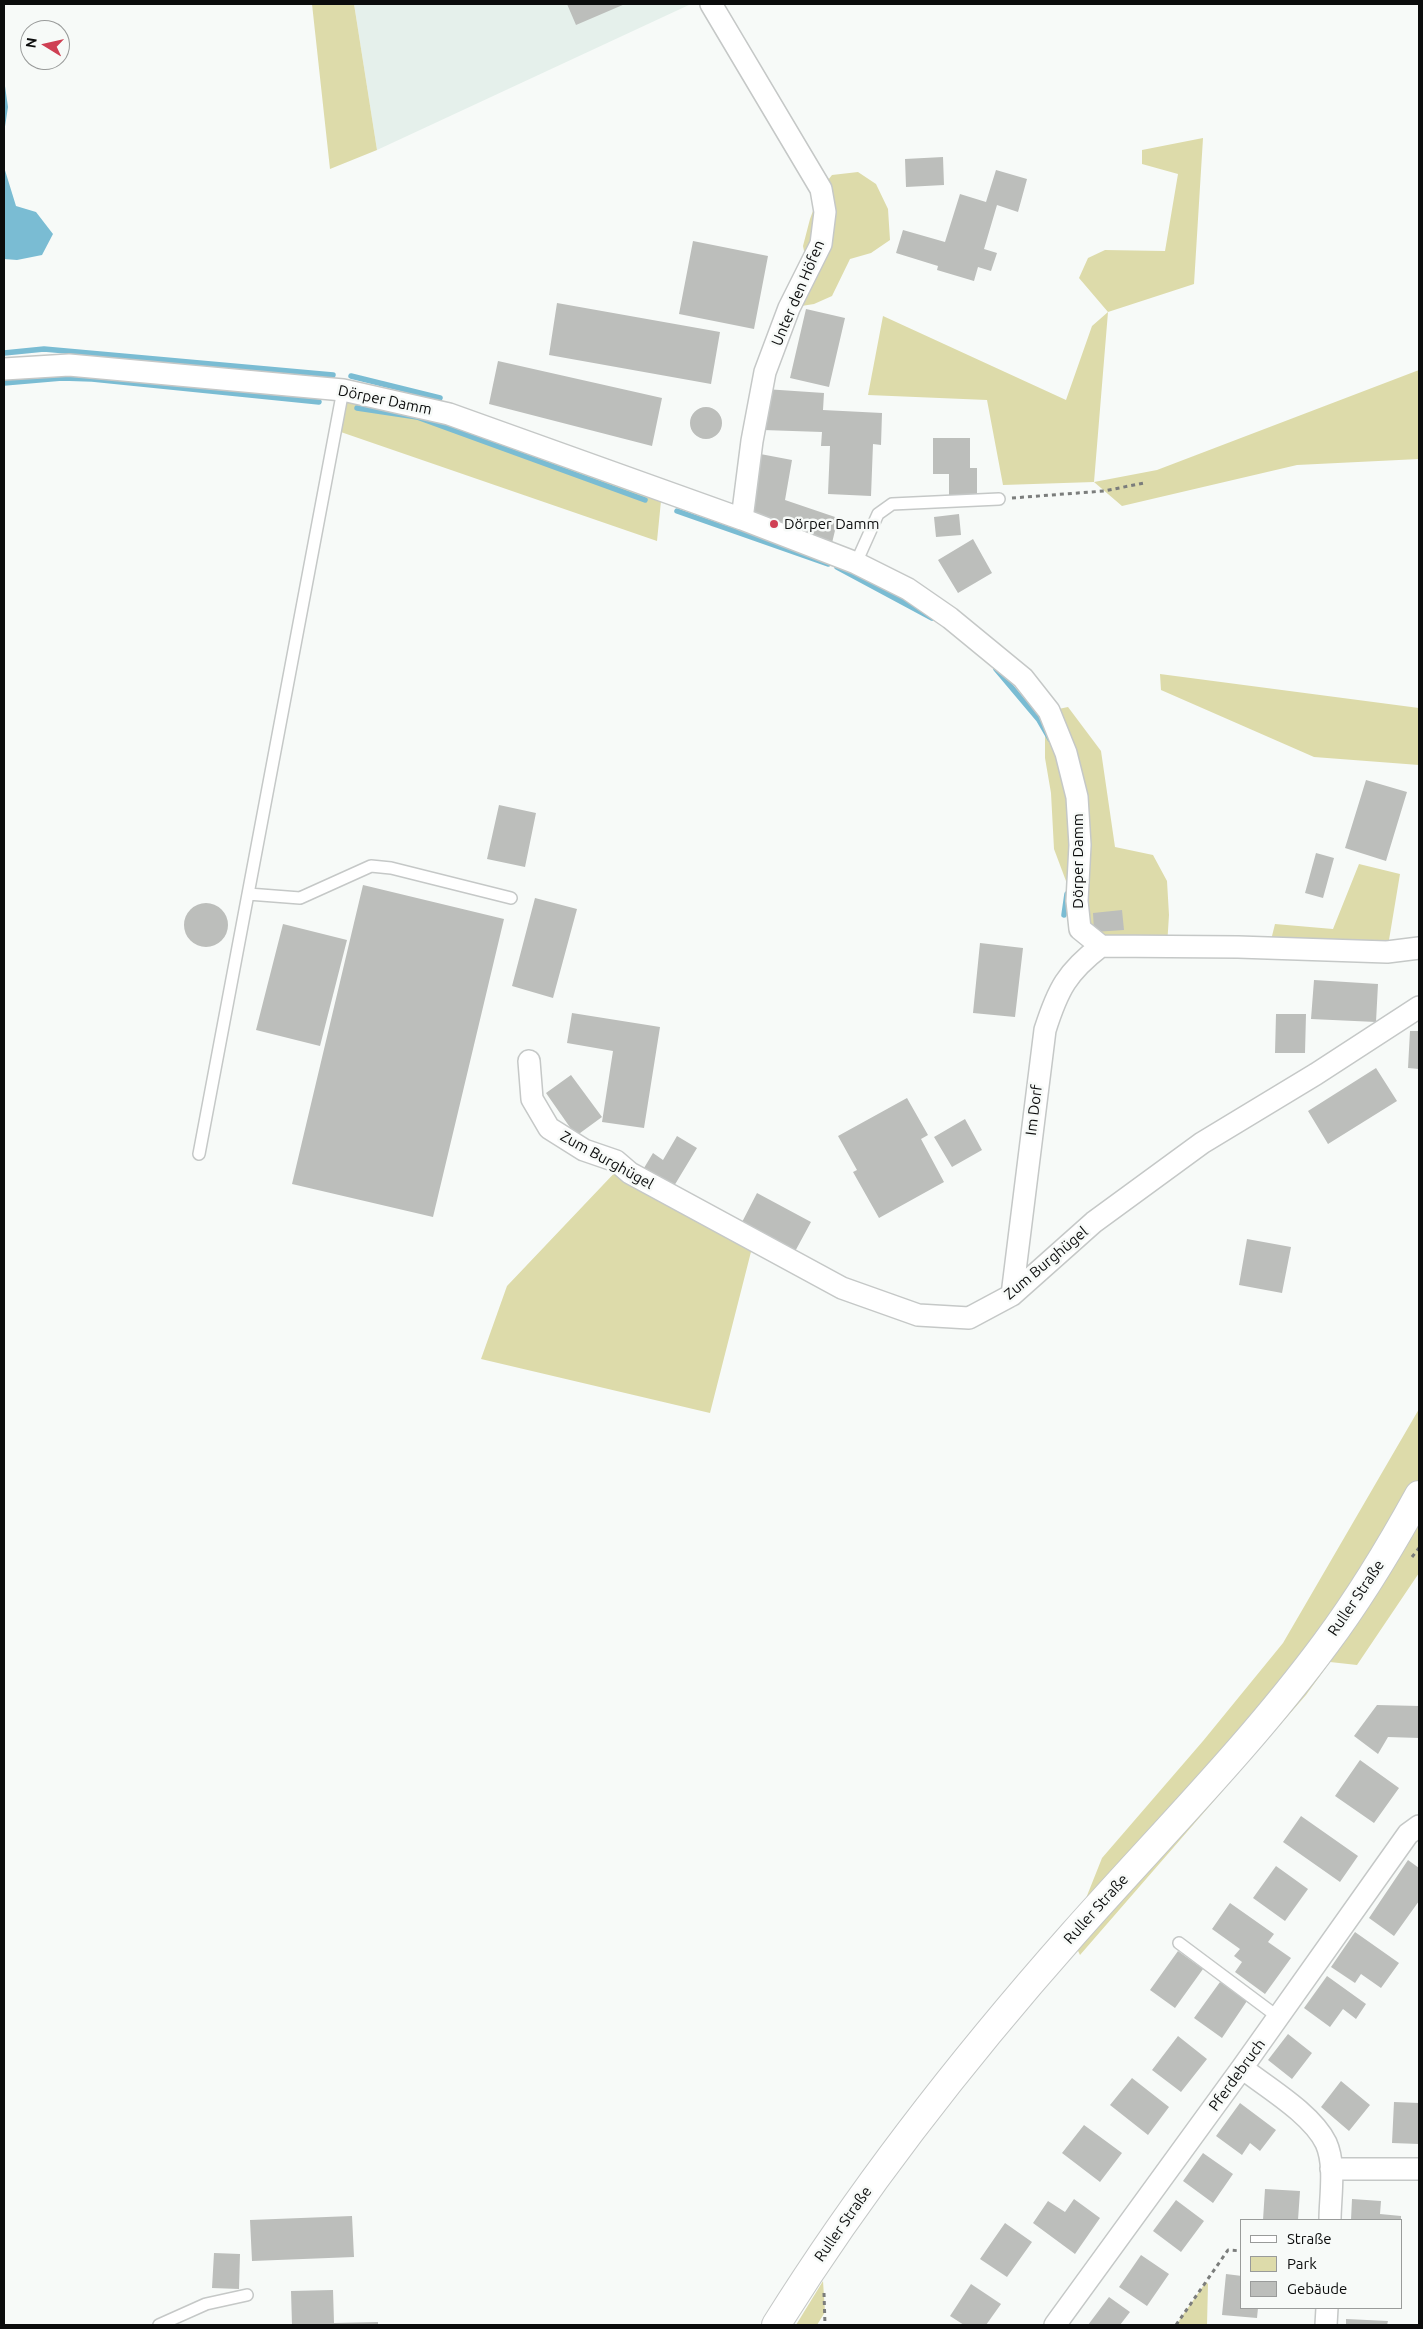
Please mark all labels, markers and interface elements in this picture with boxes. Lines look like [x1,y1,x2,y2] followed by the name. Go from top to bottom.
[20,20,70,70] north arrow
[22,36,40,49] text: N
[768,238,828,348] street label: Unter den Höfen
[336,381,434,419] street label: Dörper Damm
[784,515,879,533] place label: Dörper Damm
[768,518,780,530] marker: Dörper Damm
[1069,813,1087,909] street label: Dörper Damm
[1022,1084,1046,1136] street label: Im Dorf
[557,1127,657,1193] street label: Zum Burghügel
[1001,1223,1091,1303] street label: Zum Burghügel
[1324,1557,1388,1639] street label: Ruller Straße
[1060,1870,1132,1948] street label: Ruller Straße
[1205,2036,1269,2114] street label: Pferdebruch
[810,2183,876,2265] street label: Ruller Straße
[1240,2219,1403,2309] legend
[1287,2230,1331,2247] text: Straße
[1287,2255,1317,2272] text: Park
[1287,2280,1347,2297] text: Gebäude

